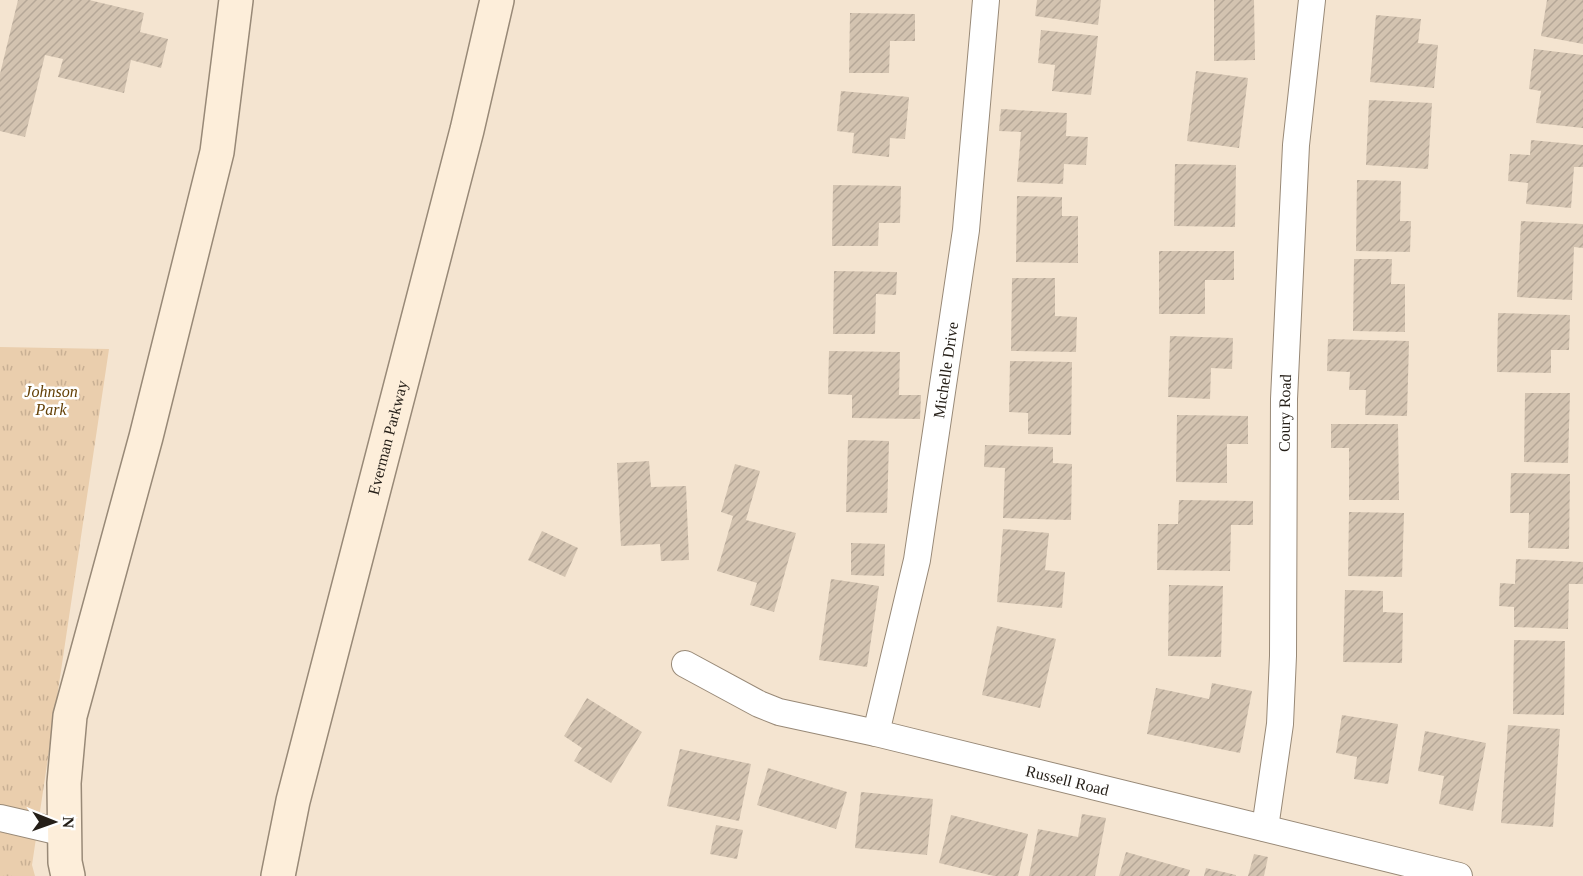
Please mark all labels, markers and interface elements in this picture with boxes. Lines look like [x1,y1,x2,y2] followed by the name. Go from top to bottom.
[930,320,961,419] street label: Michelle Drive
[1275,374,1294,452] street label: Coury Road
[364,378,411,497] street label: Everman Parkway
[24,383,78,418] park label: Johnson Park
[1024,762,1111,798] street label: Russell Road
[24,792,84,852] north arrow
[60,816,77,829] text: N

